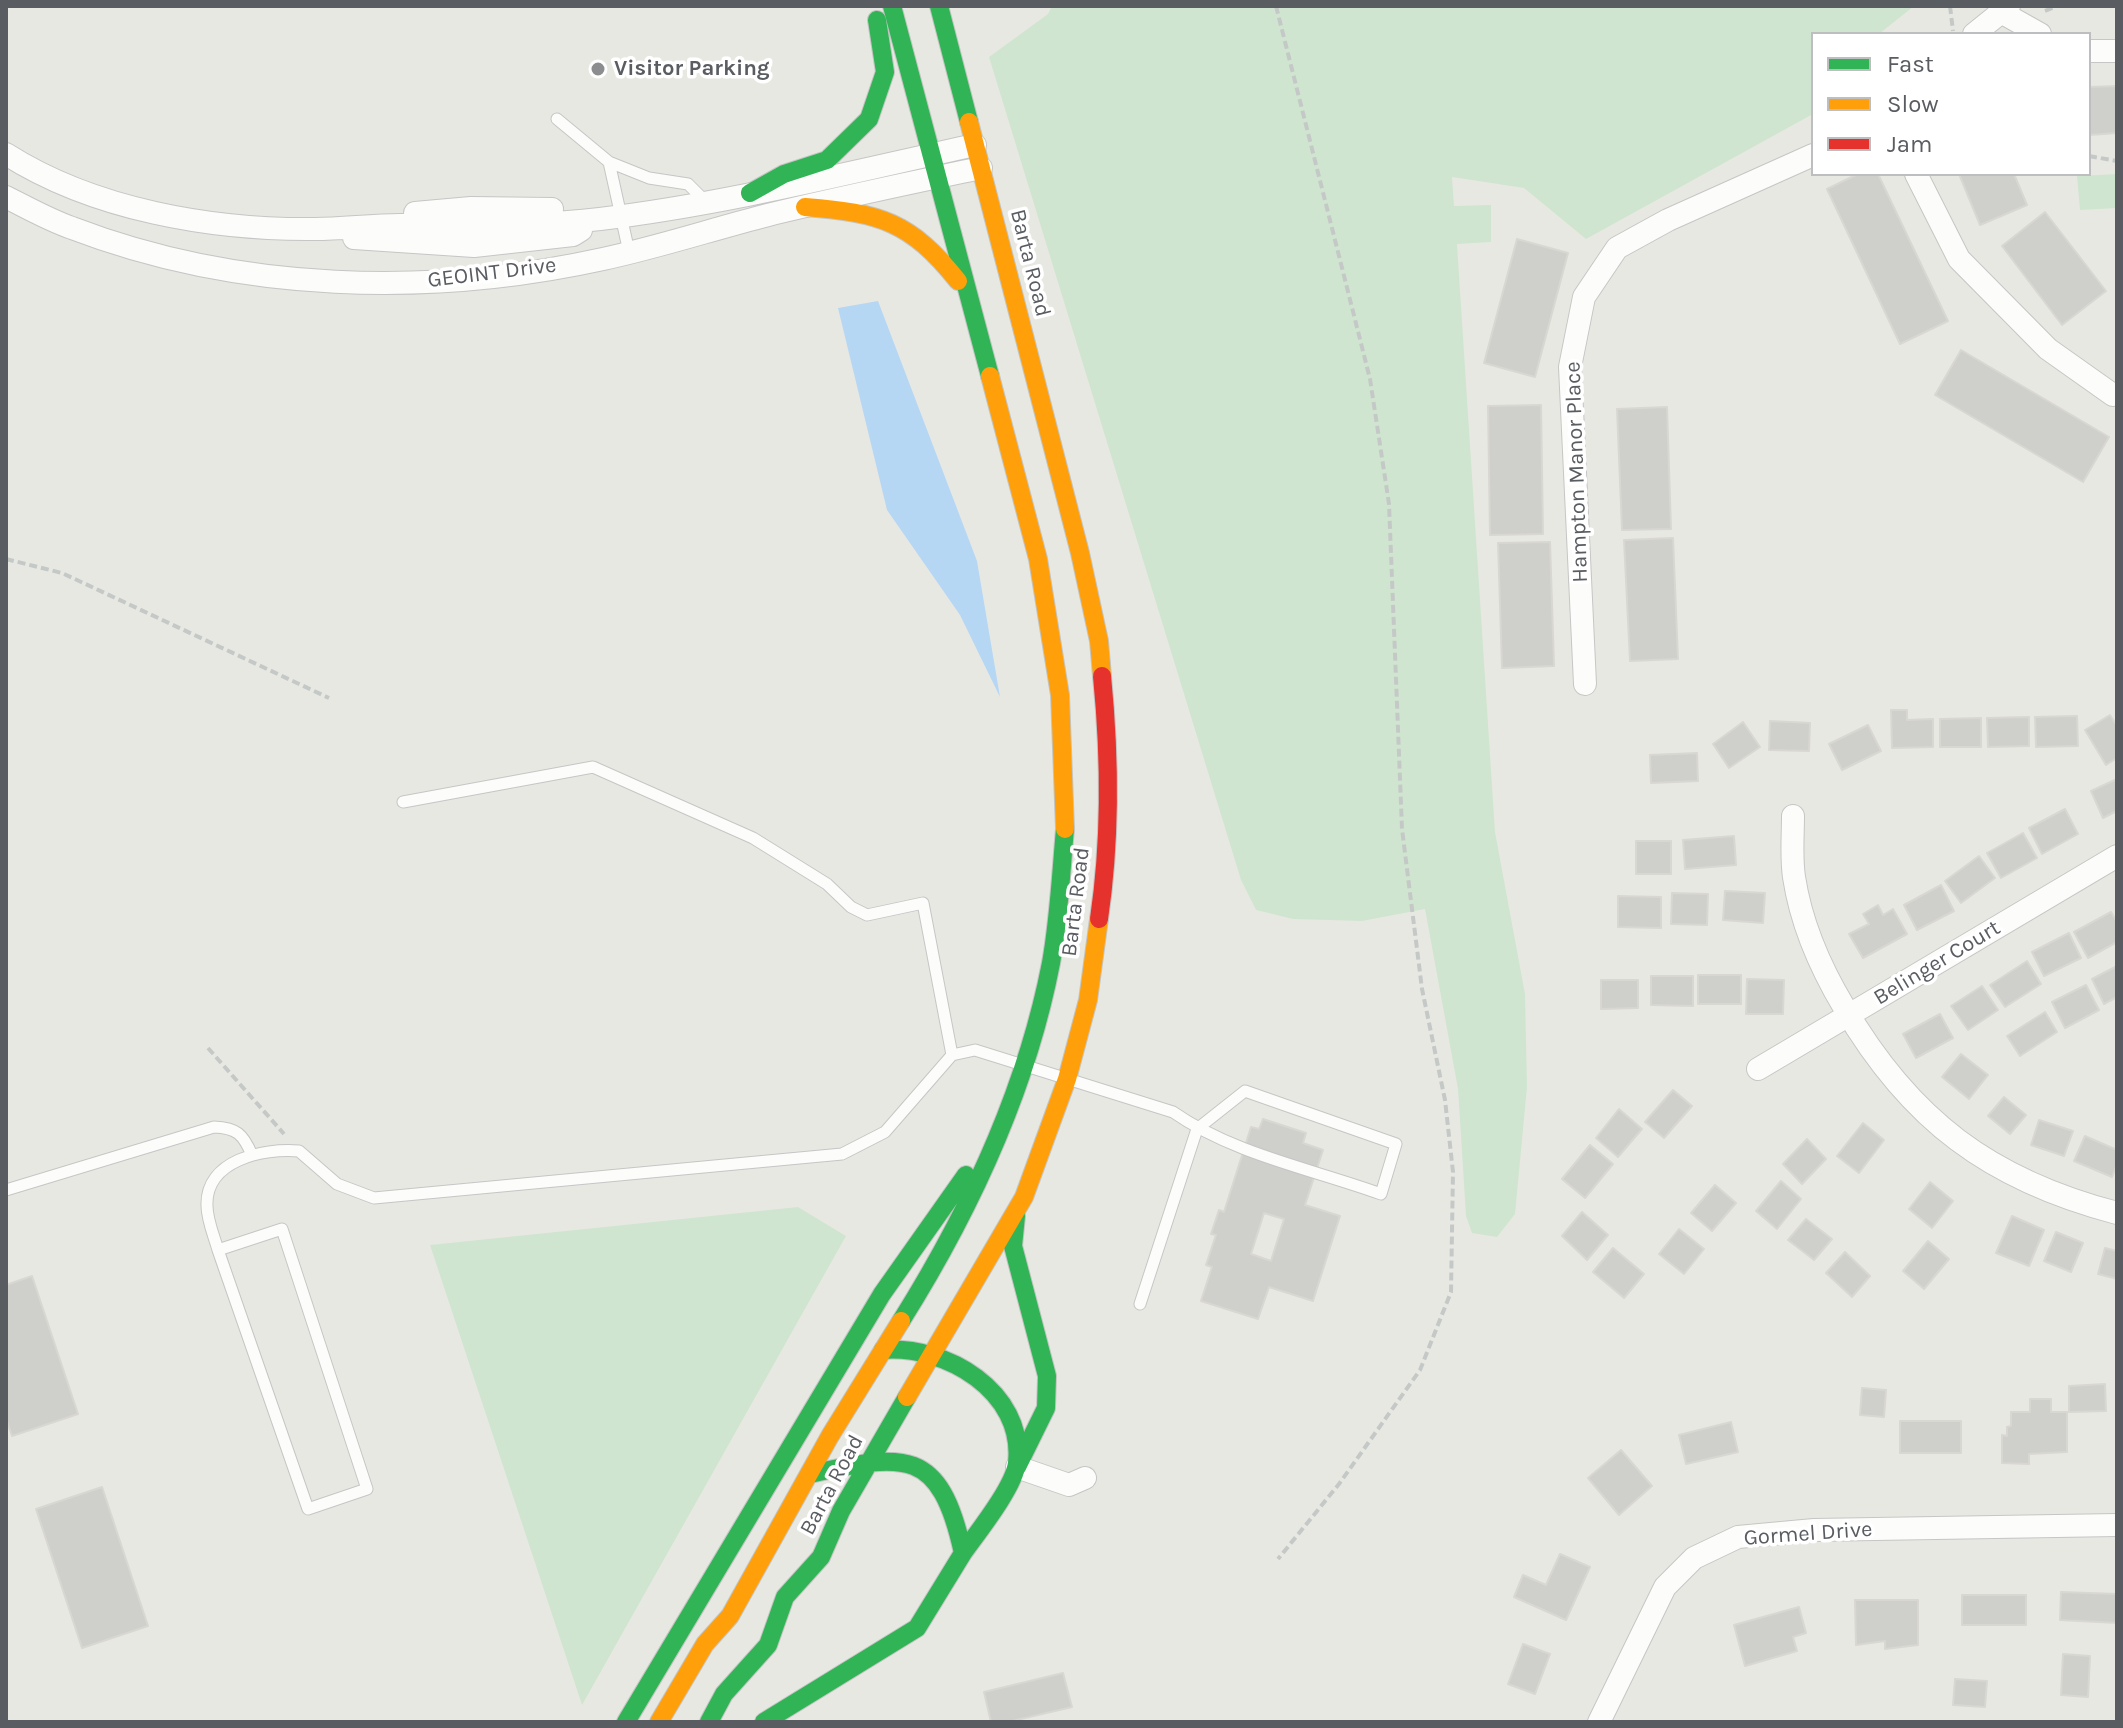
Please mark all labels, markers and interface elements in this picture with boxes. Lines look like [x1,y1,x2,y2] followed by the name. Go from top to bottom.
[1811,32,2091,176] legend
[1887,50,1934,78] text: Fast
[614,56,770,82] place label: Visitor Parking
[589,60,607,78] marker: Visitor Parking
[1887,90,1939,118] text: Slow
[1887,130,1932,158] text: Jam
[1004,206,1056,320] street label: Barta Road
[426,252,558,294] street label: GEOINT Drive
[1560,361,1594,583] street label: Hampton Manor Place
[1056,846,1096,958] street label: Barta Road
[1869,915,2005,1011] street label: Belinger Court
[795,1430,869,1540] street label: Barta Road
[1743,1516,1873,1552] street label: Gormel Drive

